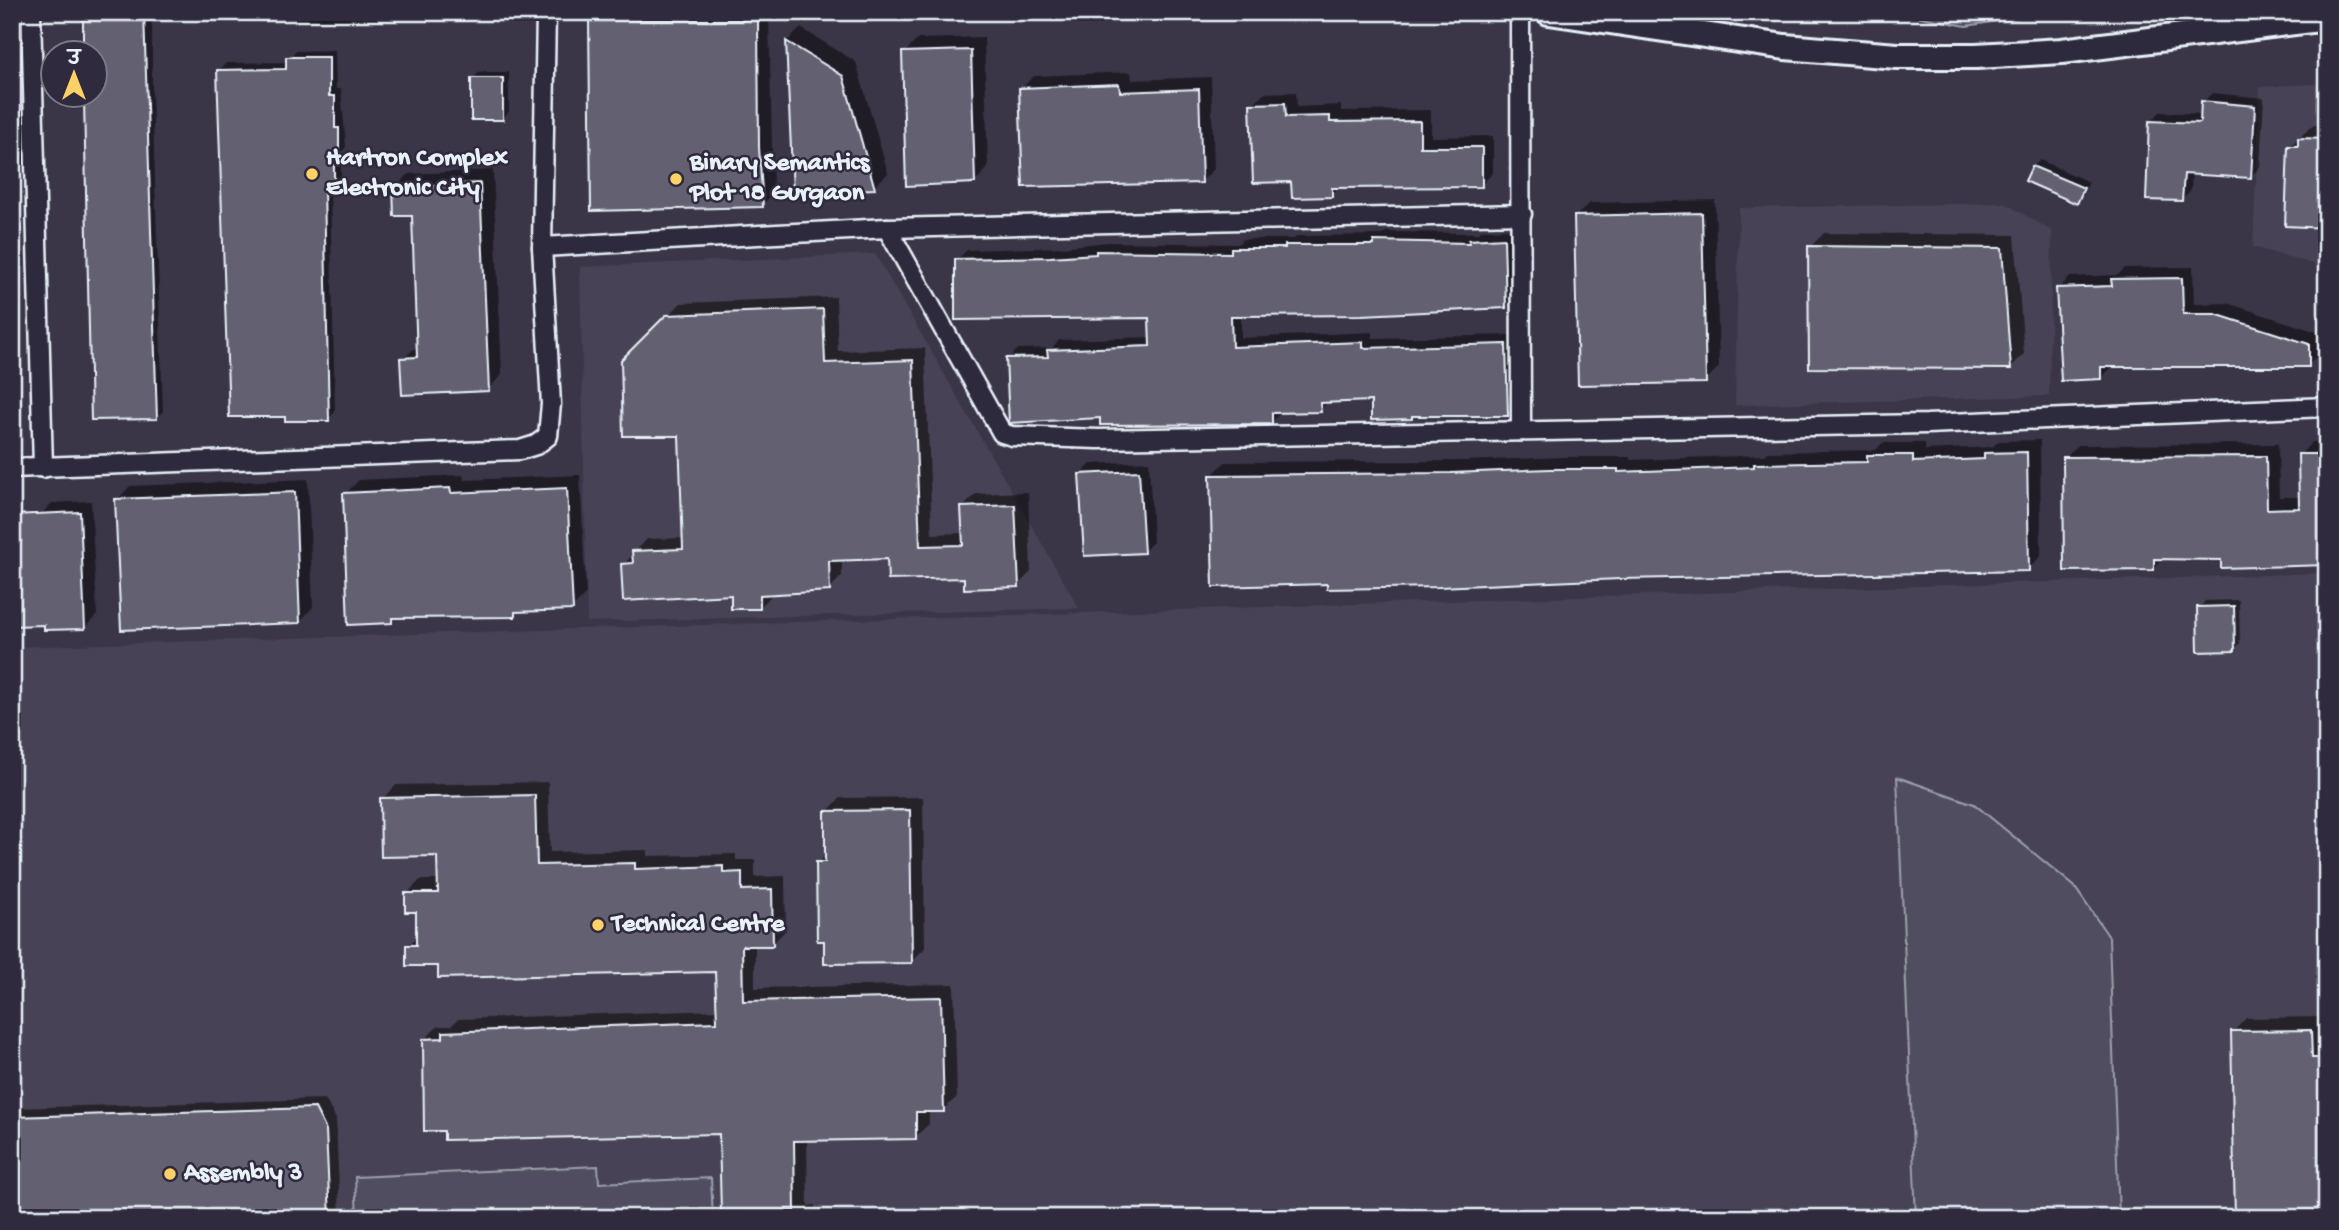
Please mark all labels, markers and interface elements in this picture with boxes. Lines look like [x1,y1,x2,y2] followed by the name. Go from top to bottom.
[38,38,108,108] north arrow
[66,49,83,72] text: उ
[326,144,508,205] place label: Hartron Complex Electronic City
[688,149,871,210] place label: Binary Semantics Plot 18 Gurgaon
[304,166,320,182] marker: Hartron Complex Electronic City
[668,171,684,187] marker: Binary Semantics Plot 18 Gurgaon
[610,910,786,941] place label: Technical Centre
[590,917,606,933] marker: Technical Centre
[183,1159,302,1190] place label: Assembly 3
[162,1166,178,1182] marker: Assembly 3

